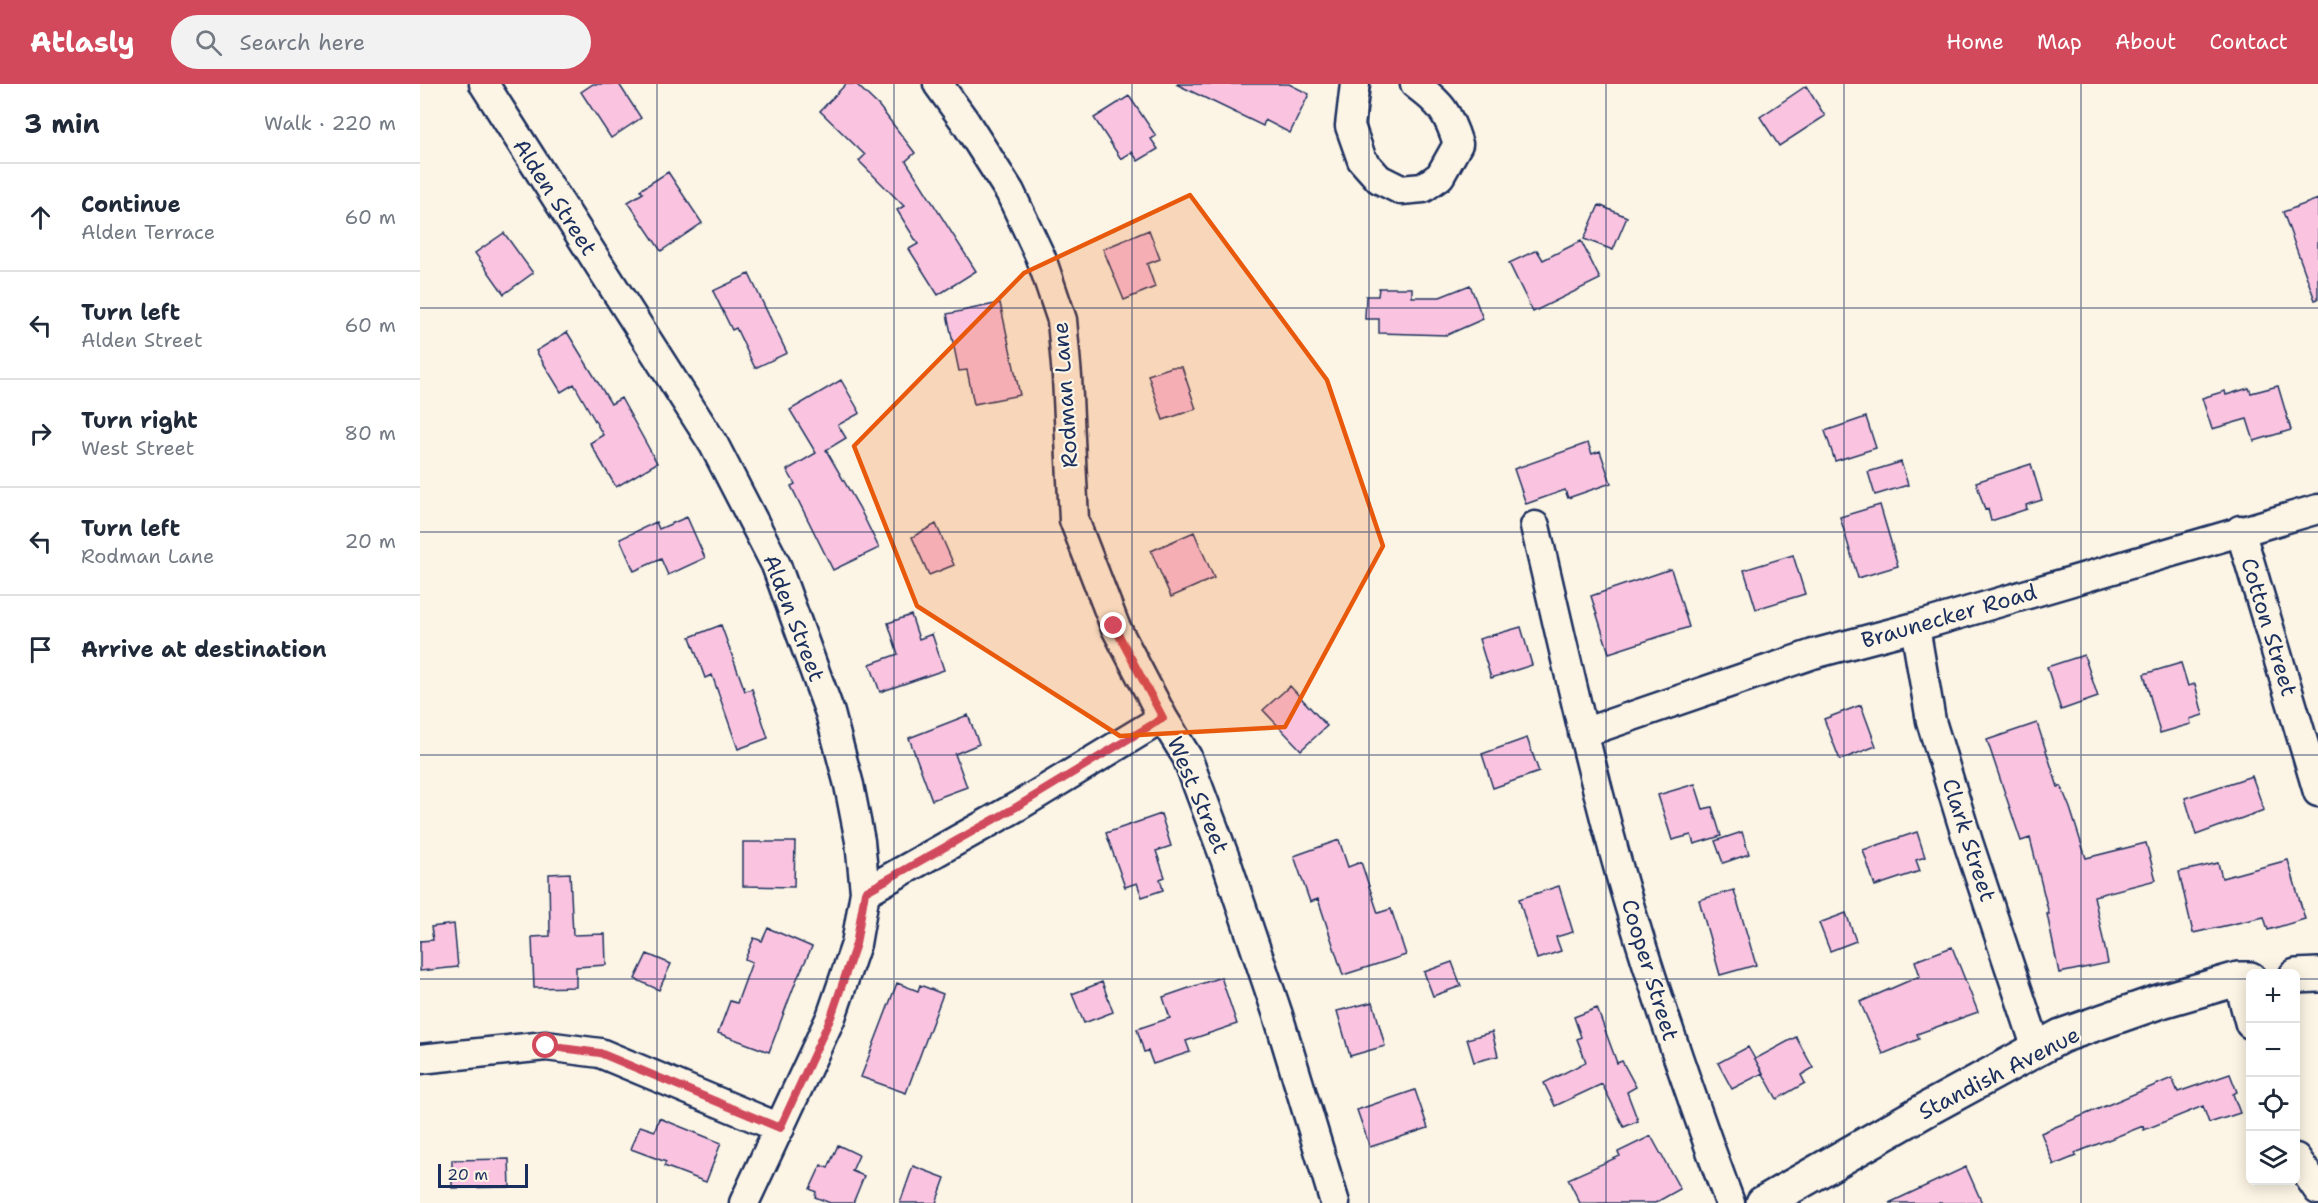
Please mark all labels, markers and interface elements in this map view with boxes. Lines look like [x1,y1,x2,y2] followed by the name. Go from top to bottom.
[171,15,591,69] search box
[30,23,135,61] text: Atlasly
[192,26,225,59] icon: search
[240,28,365,57] text: Search here
[1946,28,2004,56] text: Home
[2037,28,2082,56] text: Map
[2115,28,2176,56] text: About
[2209,28,2288,56] text: Contact
[24,106,100,141] text: 3 min
[264,110,396,136] text: Walk · 220 m
[506,133,604,261] street label: Alden Street
[81,190,181,219] text: Continue
[24,201,57,234] icon: ahead
[344,204,396,230] text: 60 m
[81,219,215,245] text: Alden Terrace
[81,298,180,327] text: Turn left
[24,309,57,342] icon: left
[344,312,396,338] text: 60 m
[1045,321,1085,469] street label: Rodman Lane
[81,327,203,353] text: Alden Street
[81,406,198,435] text: Turn right
[24,417,57,450] icon: right
[344,420,396,446] text: 80 m
[81,435,194,461] text: West Street
[81,514,180,543] text: Turn left
[24,525,57,558] icon: left
[345,528,396,554] text: 20 m
[81,543,214,569] text: Rodman Lane
[756,550,832,686] street label: Alden Street
[2234,554,2304,700] street label: Cotton Street
[1858,577,2040,655] street label: Braunecker Road
[1100,612,1126,638] route end
[24,633,57,666] icon: arrive
[81,635,327,664] text: Arrive at destination
[1160,732,1236,858] street label: West Street
[1935,775,2003,905] street label: Clark Street
[1615,896,1685,1044] street label: Cooper Street
[2246,969,2300,1185] map controls
[2246,969,2300,1023] button: +
[1913,1020,2085,1126] street label: Standish Avenue
[2246,1023,2300,1077] button: −
[532,1032,558,1058] route start
[2246,1077,2300,1131] button: locate
[2246,1131,2300,1185] button: layers
[438,1161,528,1188] scale bar
[447,1164,488,1185] text: 20 m

